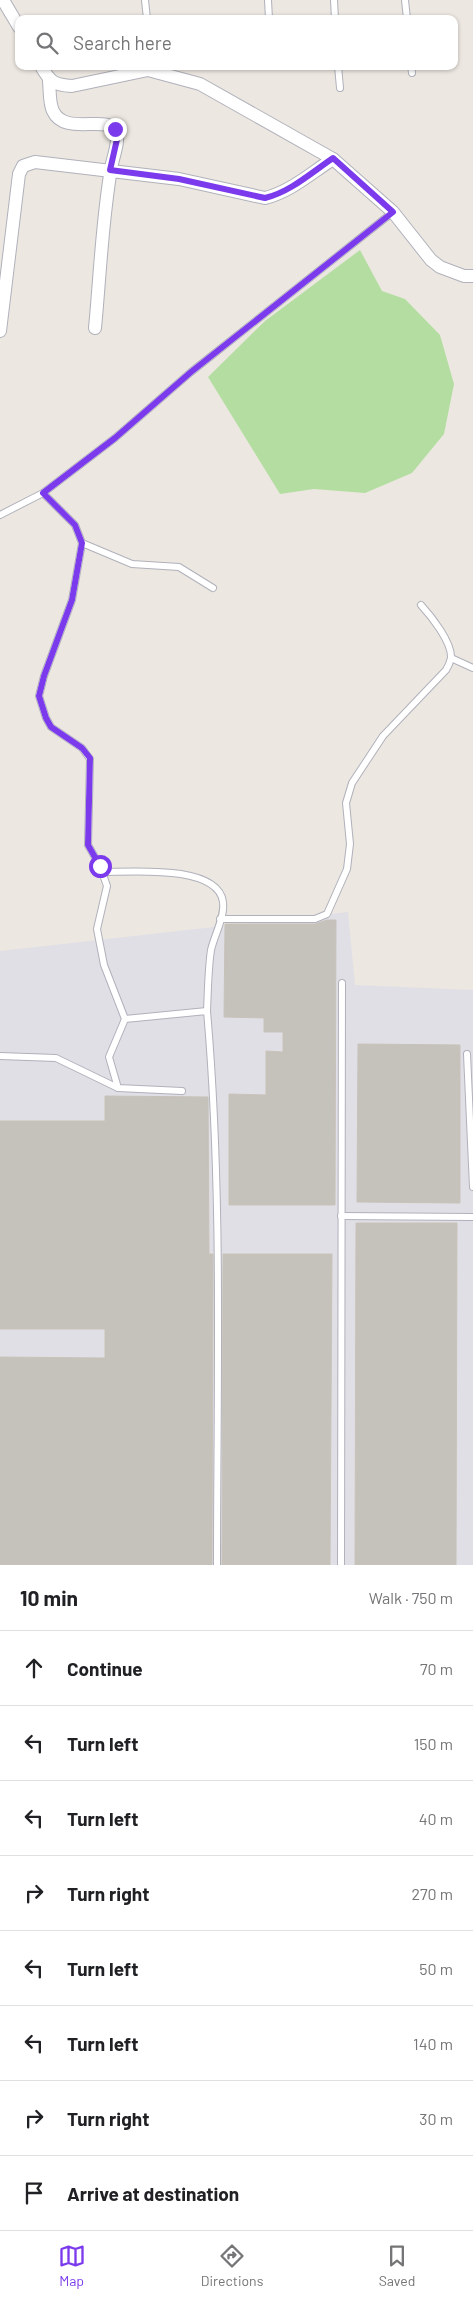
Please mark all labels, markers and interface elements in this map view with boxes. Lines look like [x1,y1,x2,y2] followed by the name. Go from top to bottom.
[15,15,458,70] search box
[33,29,61,57] icon: search
[73,31,172,54] text: Search here
[104,118,127,141] route end
[89,855,112,878] route start
[20,1585,78,1610] text: 10 min
[369,1588,453,1607] text: Walk · 750 m
[20,1654,48,1682] icon: ahead
[67,1657,143,1680] text: Continue
[420,1659,453,1678] text: 70 m
[20,1729,48,1757] icon: left
[67,1732,138,1755] text: Turn left
[414,1734,453,1753] text: 150 m
[20,1804,48,1832] icon: left
[67,1807,138,1830] text: Turn left
[419,1809,453,1828] text: 40 m
[20,1879,48,1907] icon: right
[67,1882,149,1905] text: Turn right
[411,1884,453,1903] text: 270 m
[20,1954,48,1982] icon: left
[67,1957,138,1980] text: Turn left
[419,1959,453,1978] text: 50 m
[20,2029,48,2057] icon: left
[67,2032,138,2055] text: Turn left
[413,2034,453,2053] text: 140 m
[20,2104,48,2132] icon: right
[67,2107,149,2130] text: Turn right
[419,2109,453,2128] text: 30 m
[20,2179,48,2207] icon: arrive
[67,2182,239,2205] text: Arrive at destination
[58,2242,86,2289] tab: Map
[201,2242,263,2289] tab: Directions
[379,2242,415,2289] tab: Saved

